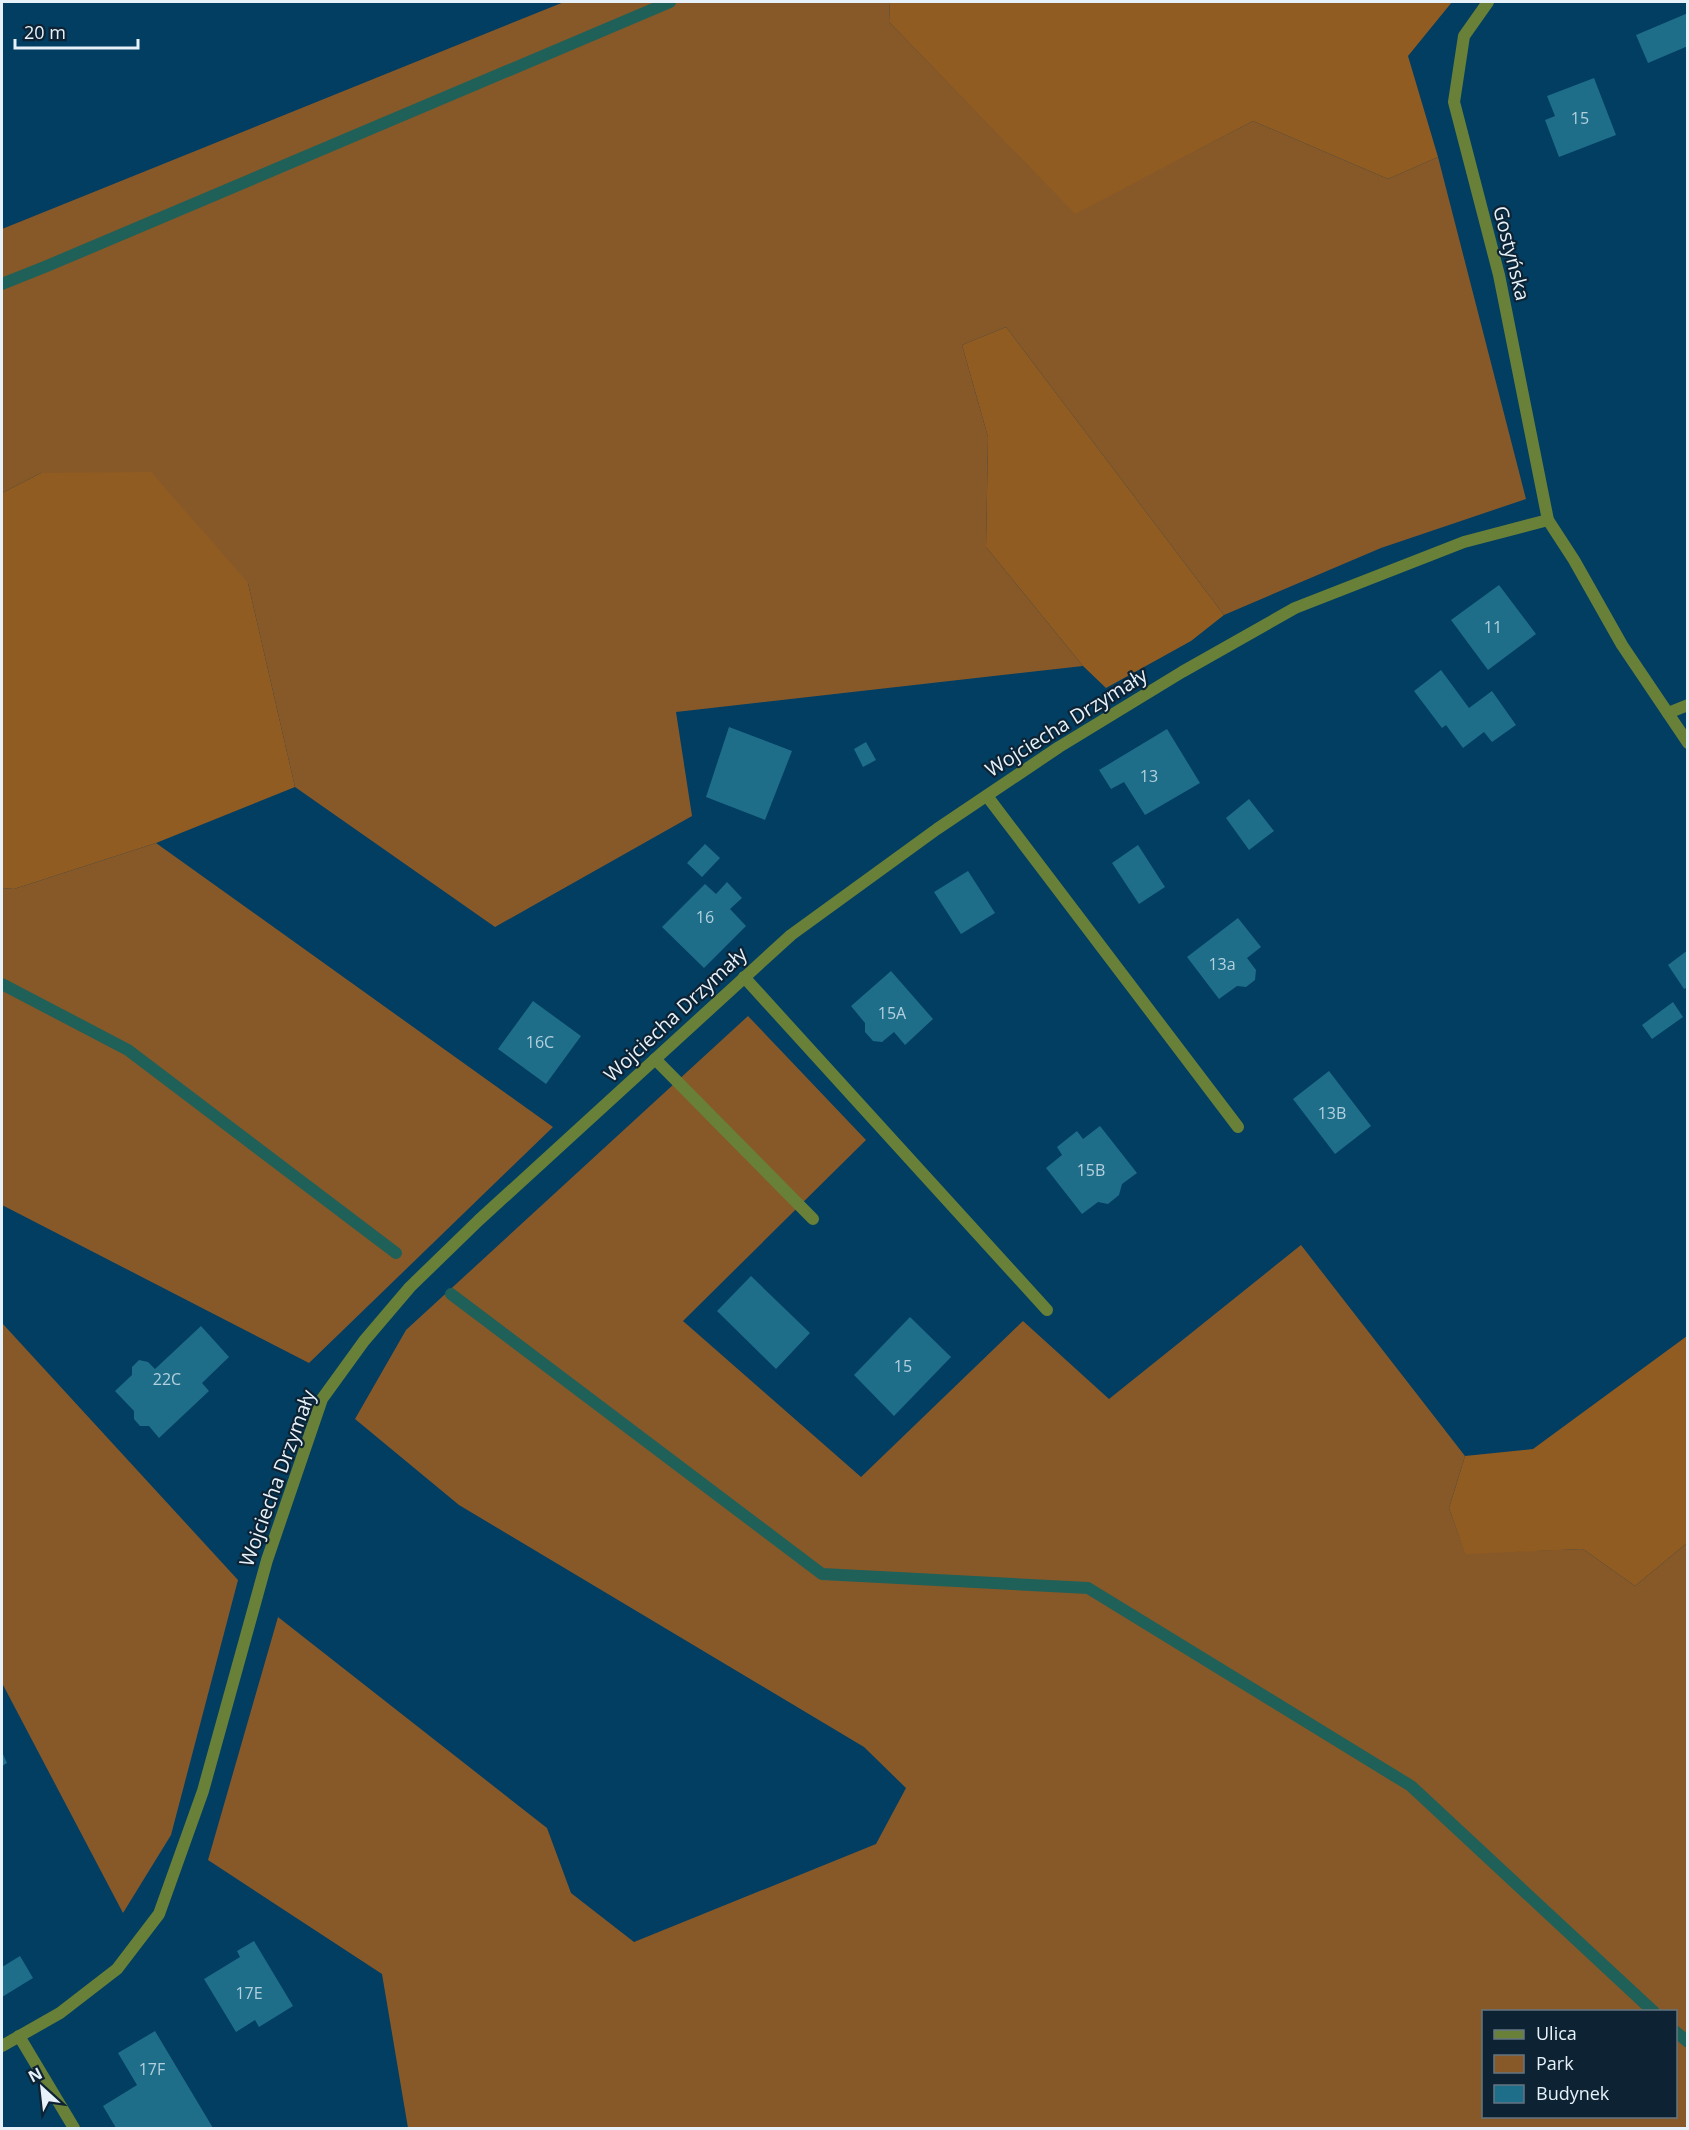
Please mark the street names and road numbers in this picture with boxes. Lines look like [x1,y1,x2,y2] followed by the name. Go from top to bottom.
[1487,203,1537,303] street label: Gostyńska
[980,661,1153,783] street label: Wojciecha Drzymały
[598,940,753,1087] street label: Wojciecha Drzymały
[232,1385,322,1570] street label: Wojciecha Drzymały

